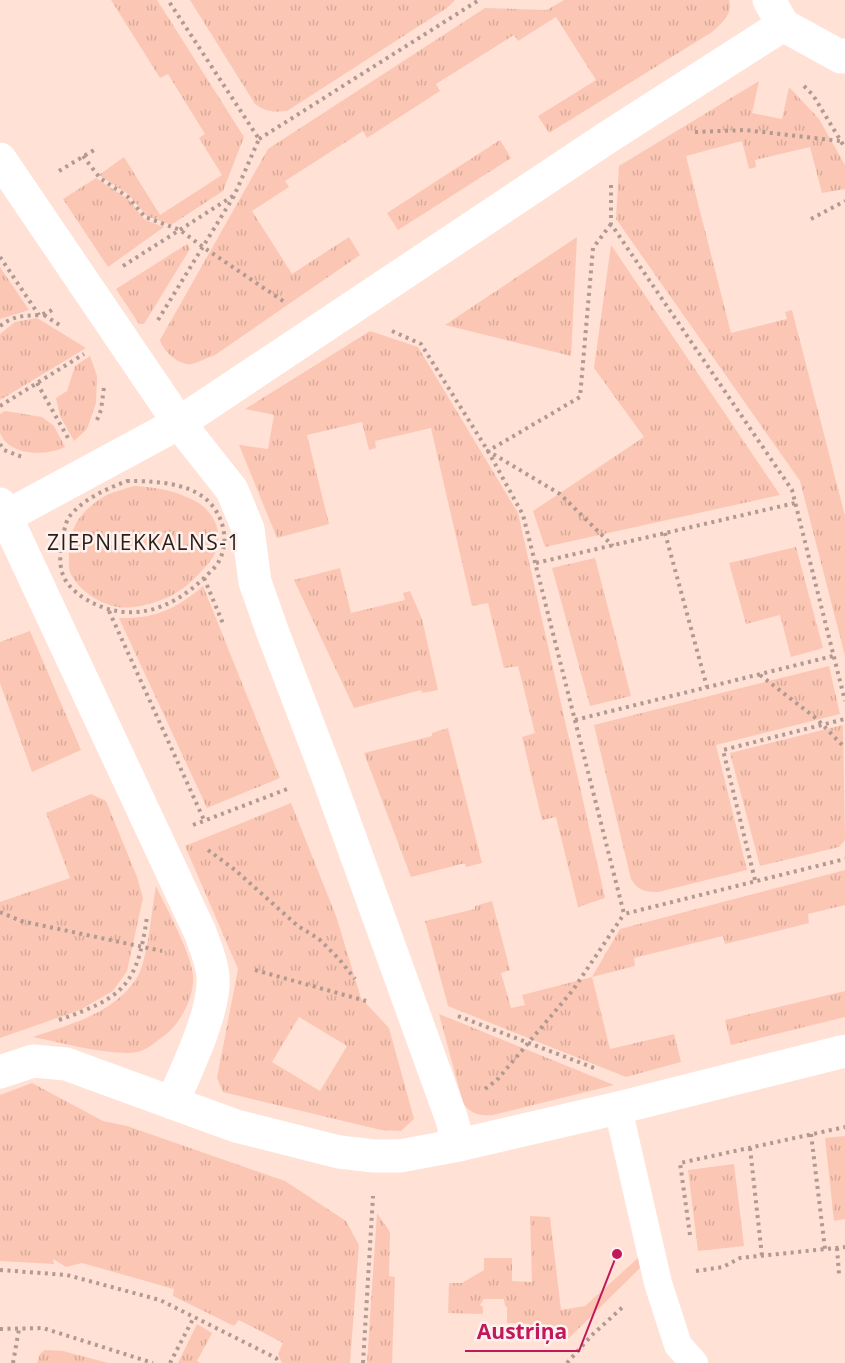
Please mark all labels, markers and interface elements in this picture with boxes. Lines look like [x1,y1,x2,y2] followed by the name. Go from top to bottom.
[47,528,241,556] district label: ZIEPNIEKKALNS-1
[465,1312,579,1351] callout: Austriņa
[477,1317,567,1345] text: Austriņa

